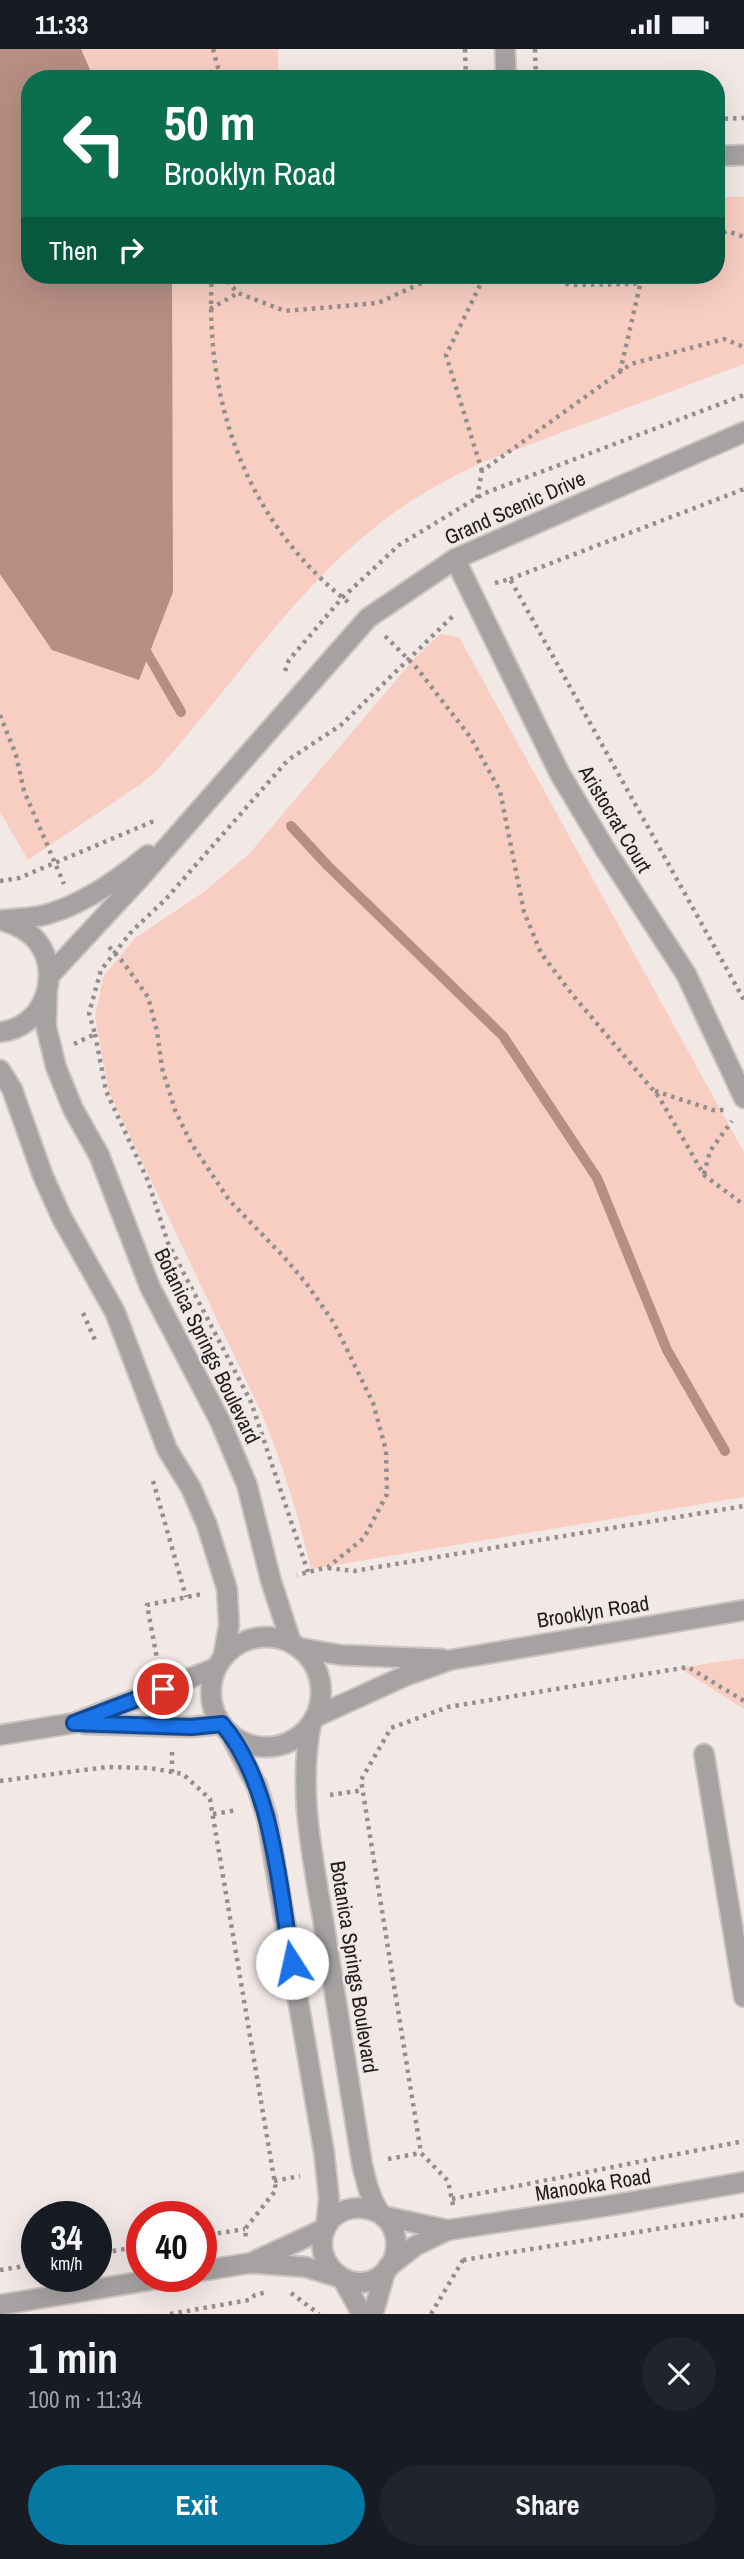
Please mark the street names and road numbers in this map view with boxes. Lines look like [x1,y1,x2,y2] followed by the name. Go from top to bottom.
[440,464,590,552] street label: Grand Scenic Drive
[571,759,659,878] street label: Aristocrat Court
[147,1243,267,1449] street label: Botanica Springs Boulevard
[535,1588,651,1635] street label: Brooklyn Road
[323,1859,386,2075] street label: Botanica Springs Boulevard
[533,2161,653,2208] street label: Manooka Road

